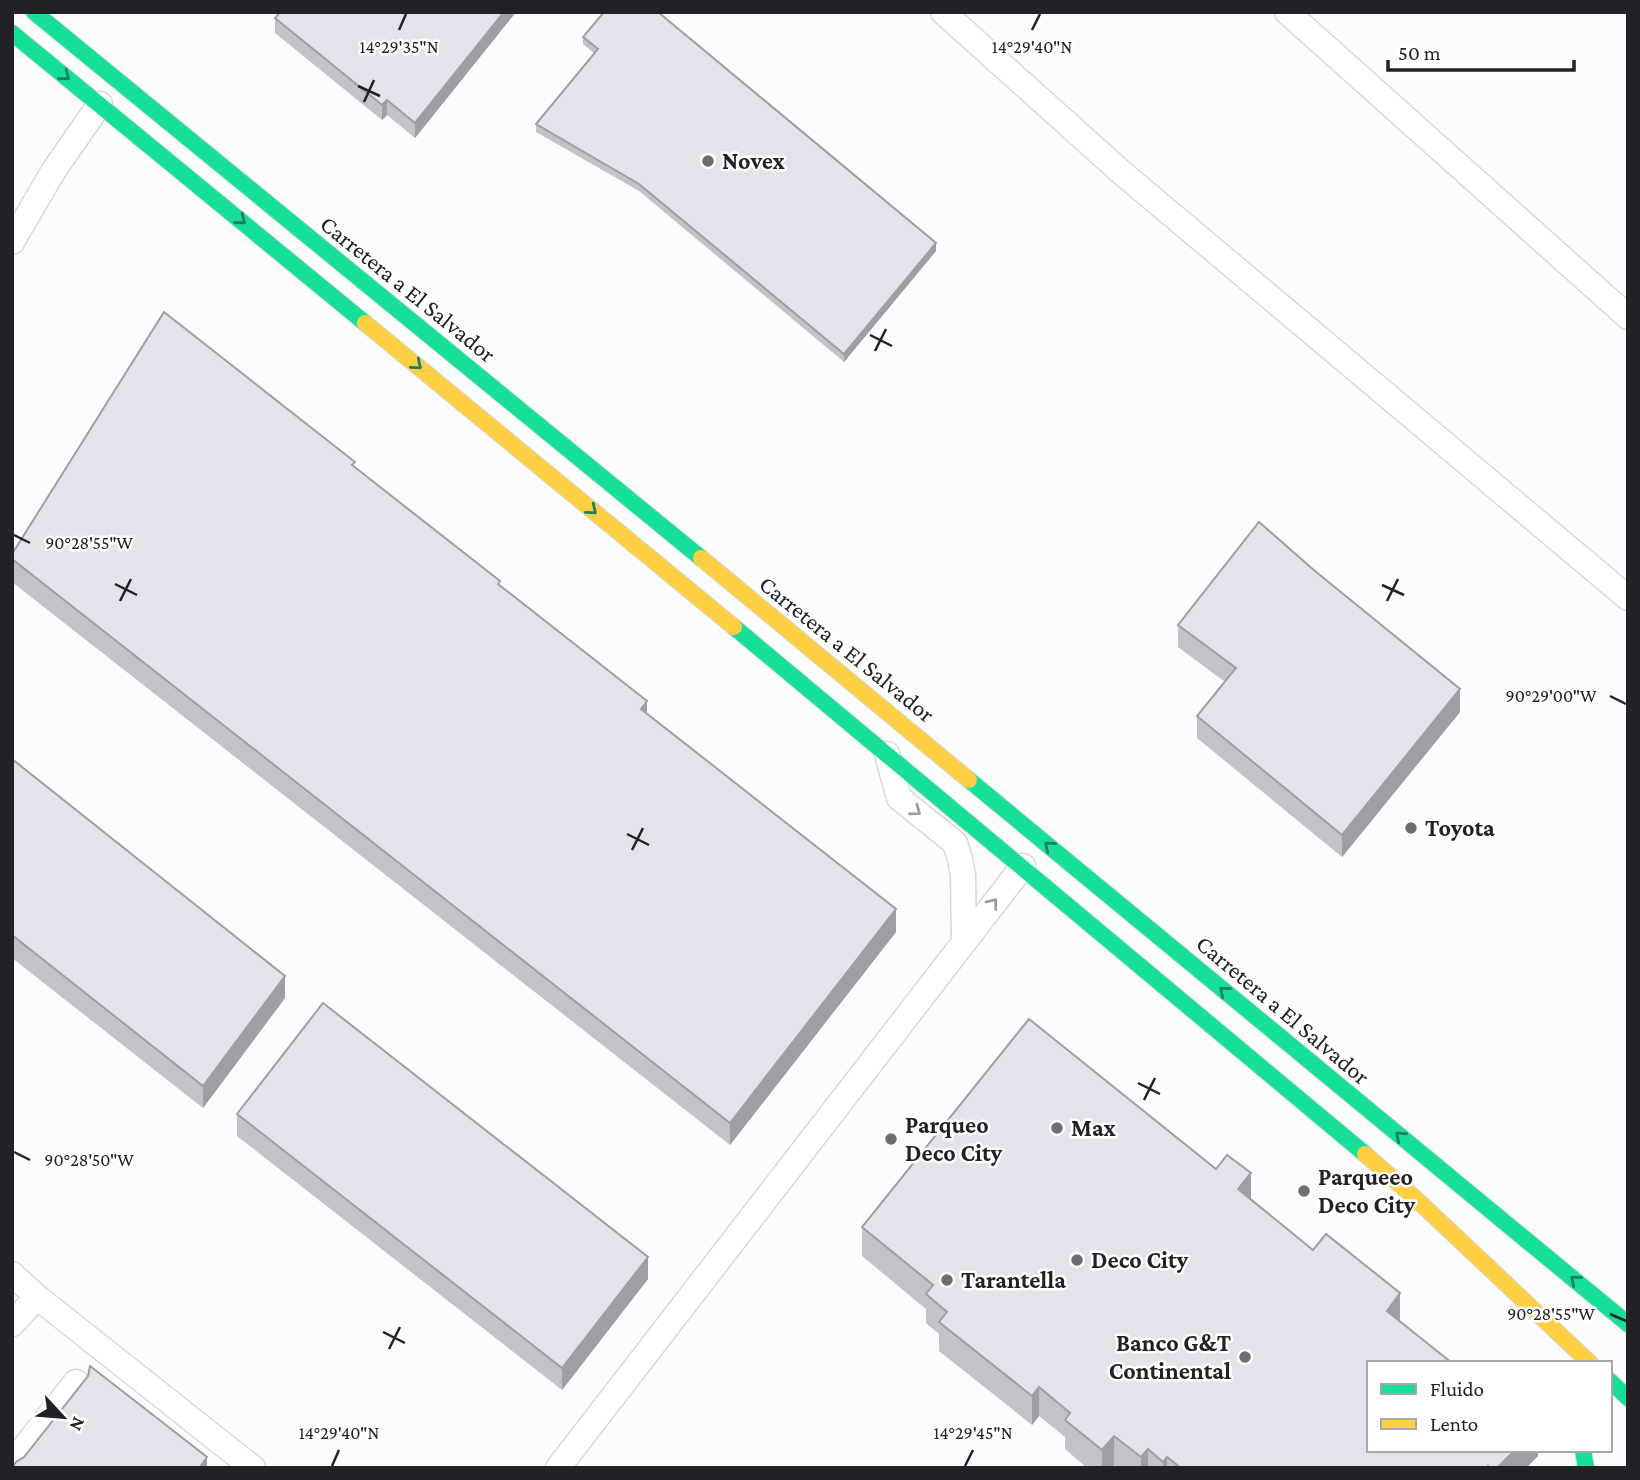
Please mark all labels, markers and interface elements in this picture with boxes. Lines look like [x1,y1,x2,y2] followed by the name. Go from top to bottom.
[1388,28,1574,72] scale bar
[359,37,439,57] text: 14°29'35"N
[992,37,1072,57] text: 14°29'40"N
[1398,41,1441,65] text: 50 m
[57,68,70,80] one-way arrow
[722,147,785,174] place label: Novex
[700,153,716,169] marker: Novex
[315,210,502,368] street label: Carretera a El Salvador
[234,212,246,225] one-way arrow
[408,357,421,369] one-way arrow
[584,502,597,514] one-way arrow
[45,533,133,553] text: 90°28'55"W
[754,570,941,728] street label: Carretera a El Salvador
[1506,686,1597,706] text: 90°29'00"W
[908,802,920,815] one-way arrow
[1425,814,1495,841] place label: Toyota
[1403,820,1419,836] marker: Toyota
[1044,842,1057,854] one-way arrow
[985,898,998,911] one-way arrow
[1191,929,1376,1090] street label: Carretera a El Salvador
[1220,987,1233,999] one-way arrow
[905,1111,1002,1166] place label: Parqueo Deco City
[1071,1114,1117,1141] place label: Max
[1049,1120,1065,1136] marker: Max
[883,1131,899,1147] marker: Parqueo Deco City
[1395,1131,1407,1144] one-way arrow
[44,1150,134,1170] text: 90°28'50"W
[1318,1163,1415,1218] place label: Parqueeo Deco City
[1296,1183,1312,1199] marker: Parqueeo Deco City
[1091,1246,1188,1273] place label: Deco City
[1069,1252,1085,1268] marker: Deco City
[961,1266,1066,1293] place label: Tarantella
[939,1272,955,1288] marker: Tarantella
[1571,1276,1583,1289] one-way arrow
[1507,1304,1595,1324] text: 90°28'55"W
[1109,1329,1231,1384] place label: Banco G&T Continental
[1237,1349,1253,1365] marker: Banco G&T Continental
[1367,1361,1612,1452] legend
[1430,1377,1484,1401] text: Fluido
[28,1382,98,1452] north arrow
[1430,1412,1478,1436] text: Lento
[66,1414,90,1435] text: N
[299,1423,379,1443] text: 14°29'40"N
[933,1423,1013,1443] text: 14°29'45"N

